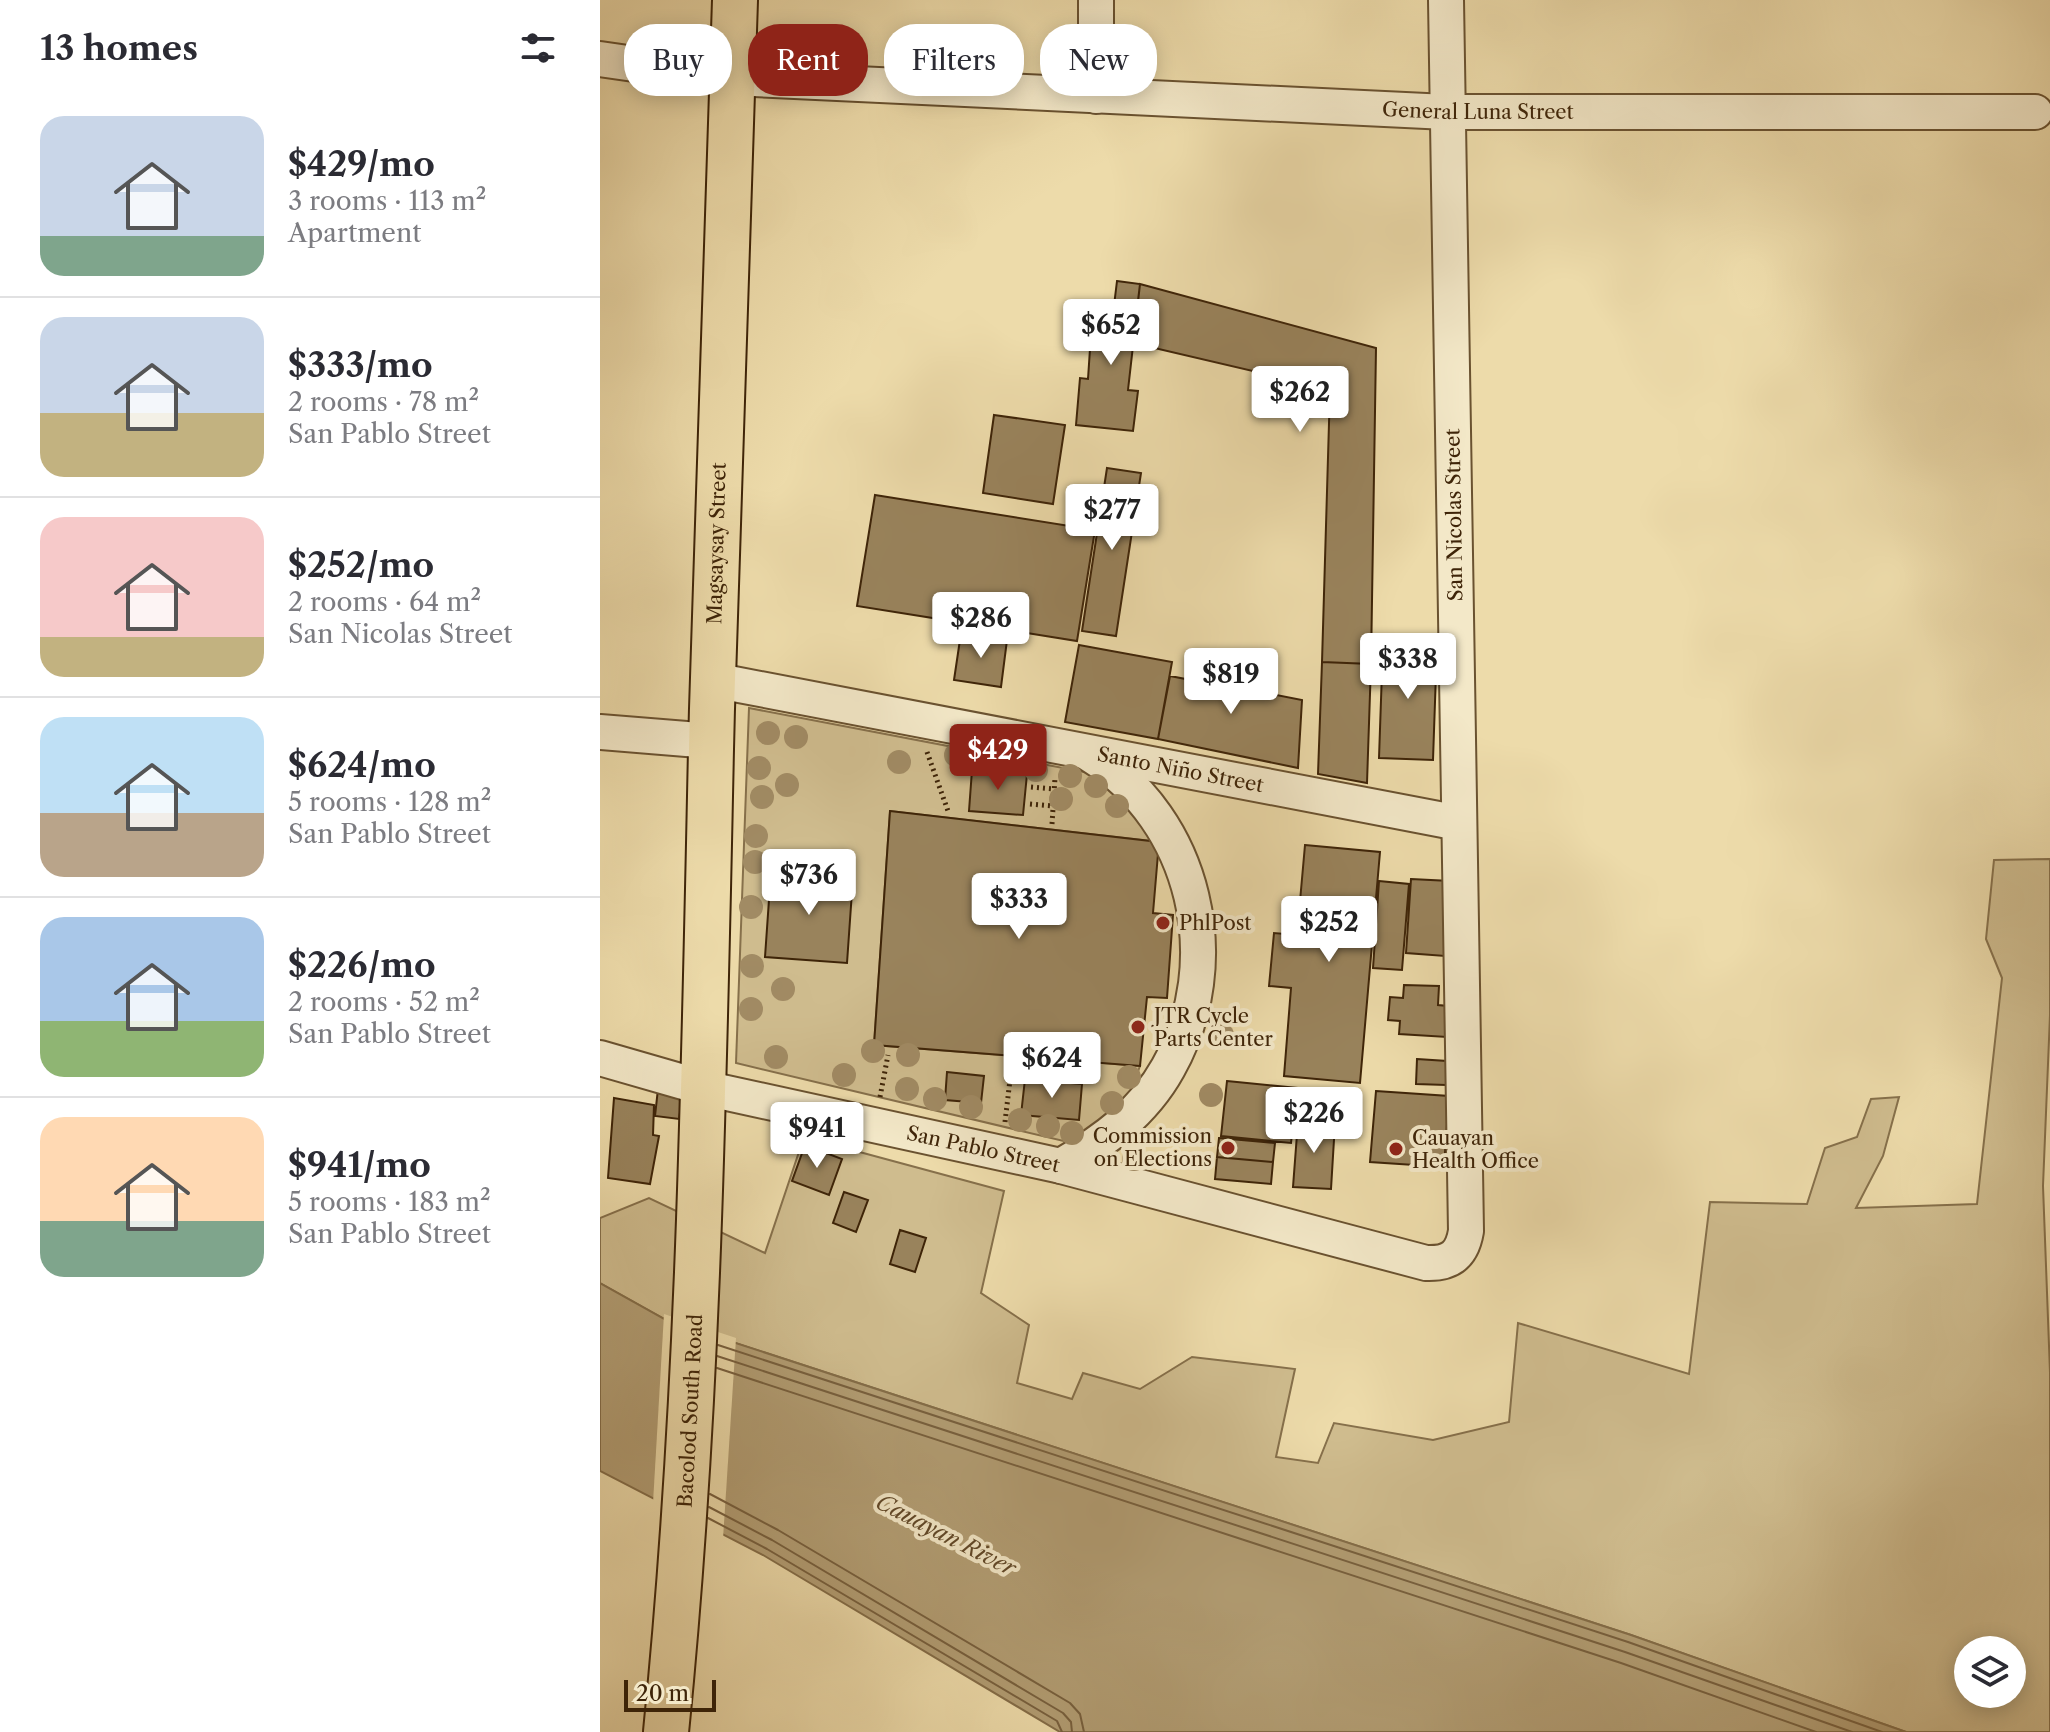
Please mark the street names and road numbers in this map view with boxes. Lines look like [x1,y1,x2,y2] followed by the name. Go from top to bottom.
[1382,97,1574,124] street label: General Luna Street
[1440,428,1468,602] street label: San Nicolas Street
[702,462,731,625] street label: Magsaysay Street
[1095,742,1266,797] street label: Santo Niño Street
[904,1121,1062,1177] street label: San Pablo Street
[673,1313,707,1509] street label: Bacolod South Road

